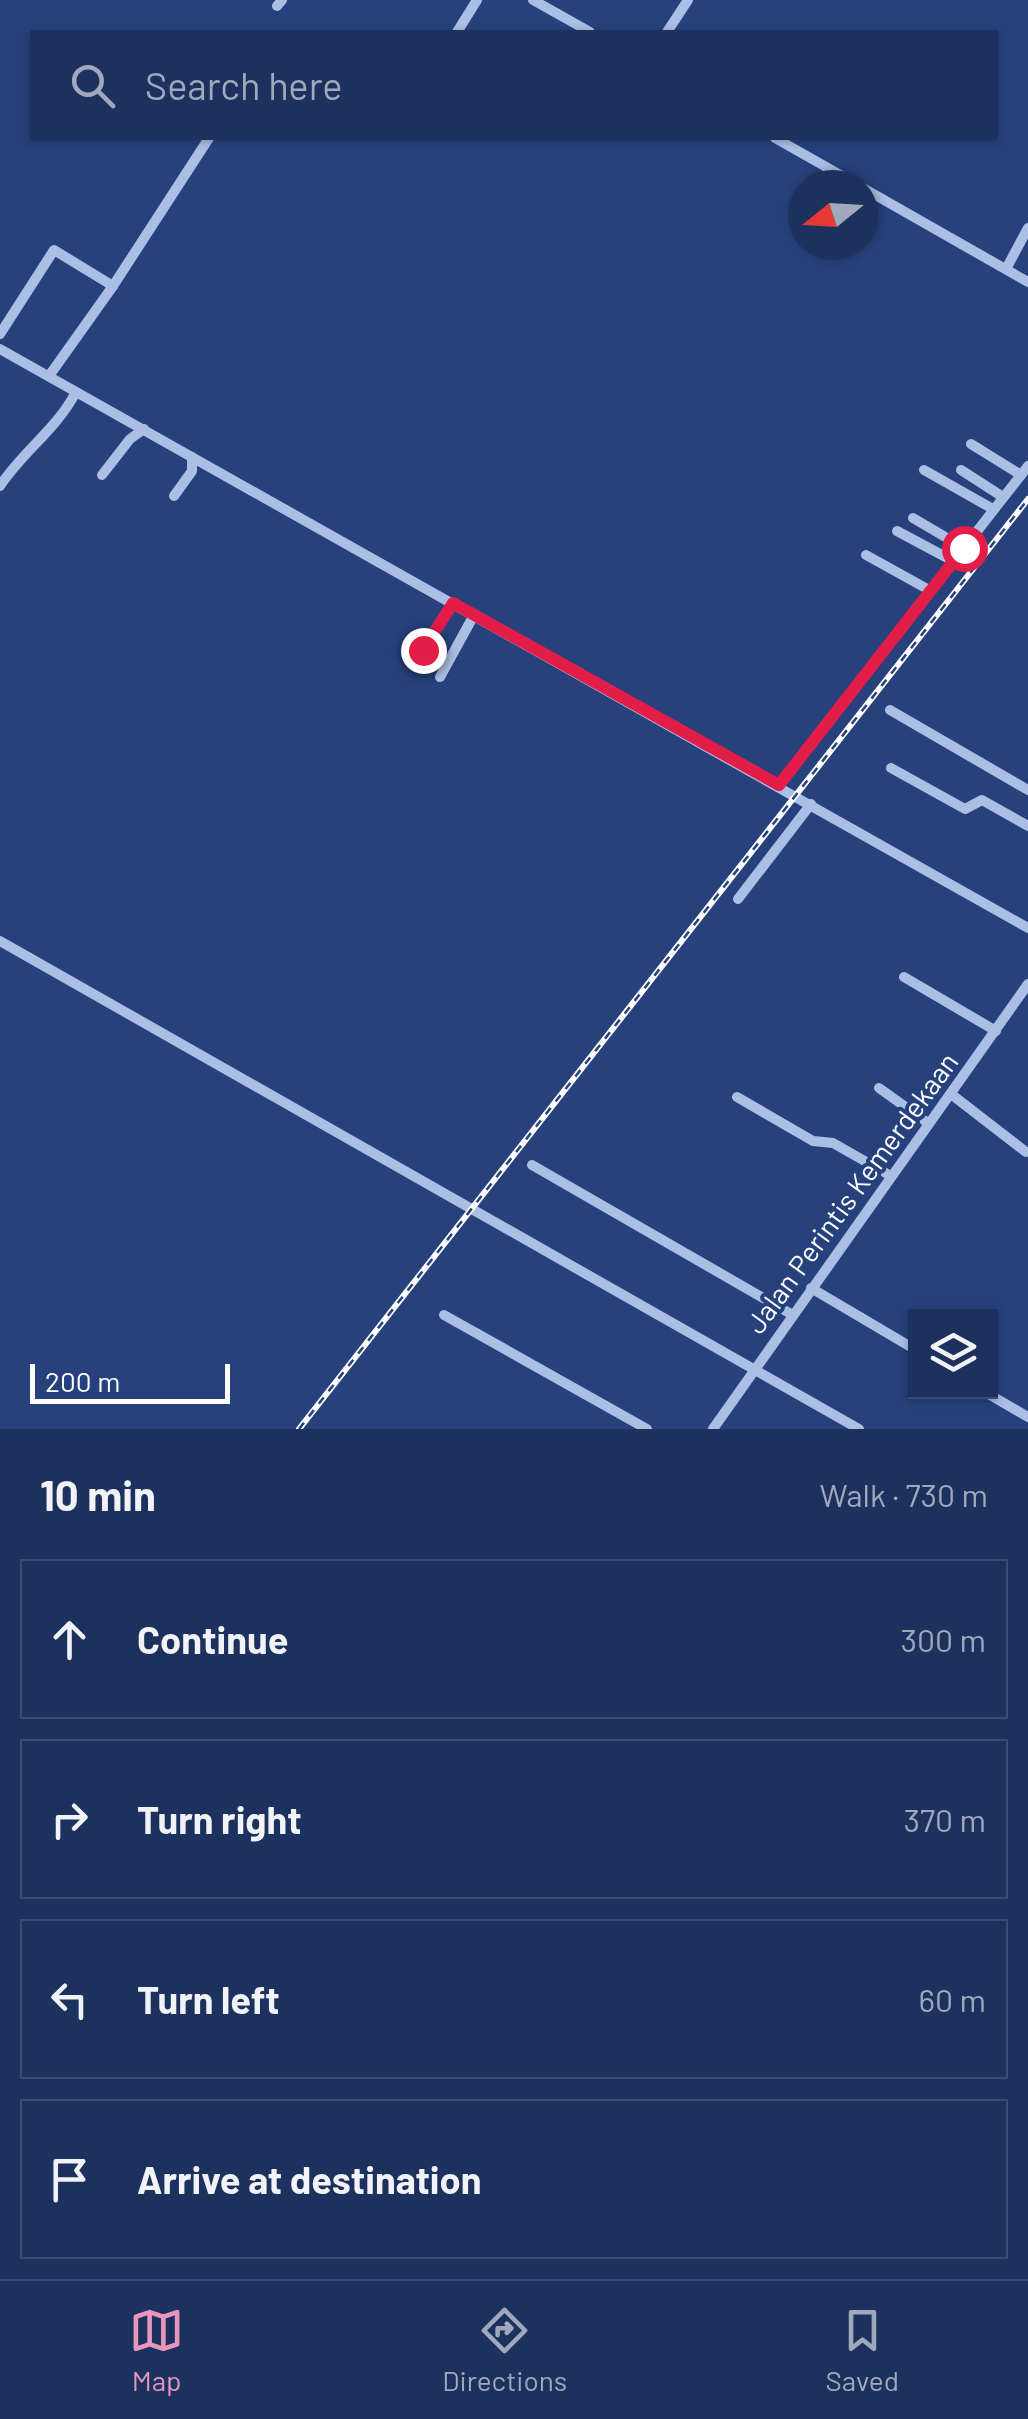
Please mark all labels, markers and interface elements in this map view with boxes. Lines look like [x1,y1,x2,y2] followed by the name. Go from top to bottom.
[30,30,998,140] search box
[65,58,120,113] icon: search
[145,62,343,108] text: Search here
[788,170,878,260] north arrow
[942,526,988,572] route start
[401,628,447,674] route end
[738,1045,965,1340] street label: Jalan Perintis Kemerdekaan
[908,1309,998,1399] map controls
[908,1309,998,1399] button: layers
[30,1359,230,1404] scale bar
[45,1364,120,1398] text: 200 m
[40,1469,156,1519] text: 10 min
[820,1475,988,1513] text: Walk · 730 m
[42,1612,97,1667] icon: ahead
[137,1616,288,1662] text: Continue
[900,1620,986,1658] text: 300 m
[42,1792,97,1847] icon: right
[137,1796,302,1842] text: Turn right
[903,1800,986,1838] text: 370 m
[42,1972,97,2027] icon: left
[137,1976,280,2022] text: Turn left
[919,1980,986,2018] text: 60 m
[42,2152,97,2207] icon: arrive
[137,2156,482,2202] text: Arrive at destination
[129,2303,184,2397] tab: Map
[442,2303,567,2397] tab: Directions
[825,2303,899,2397] tab: Saved

